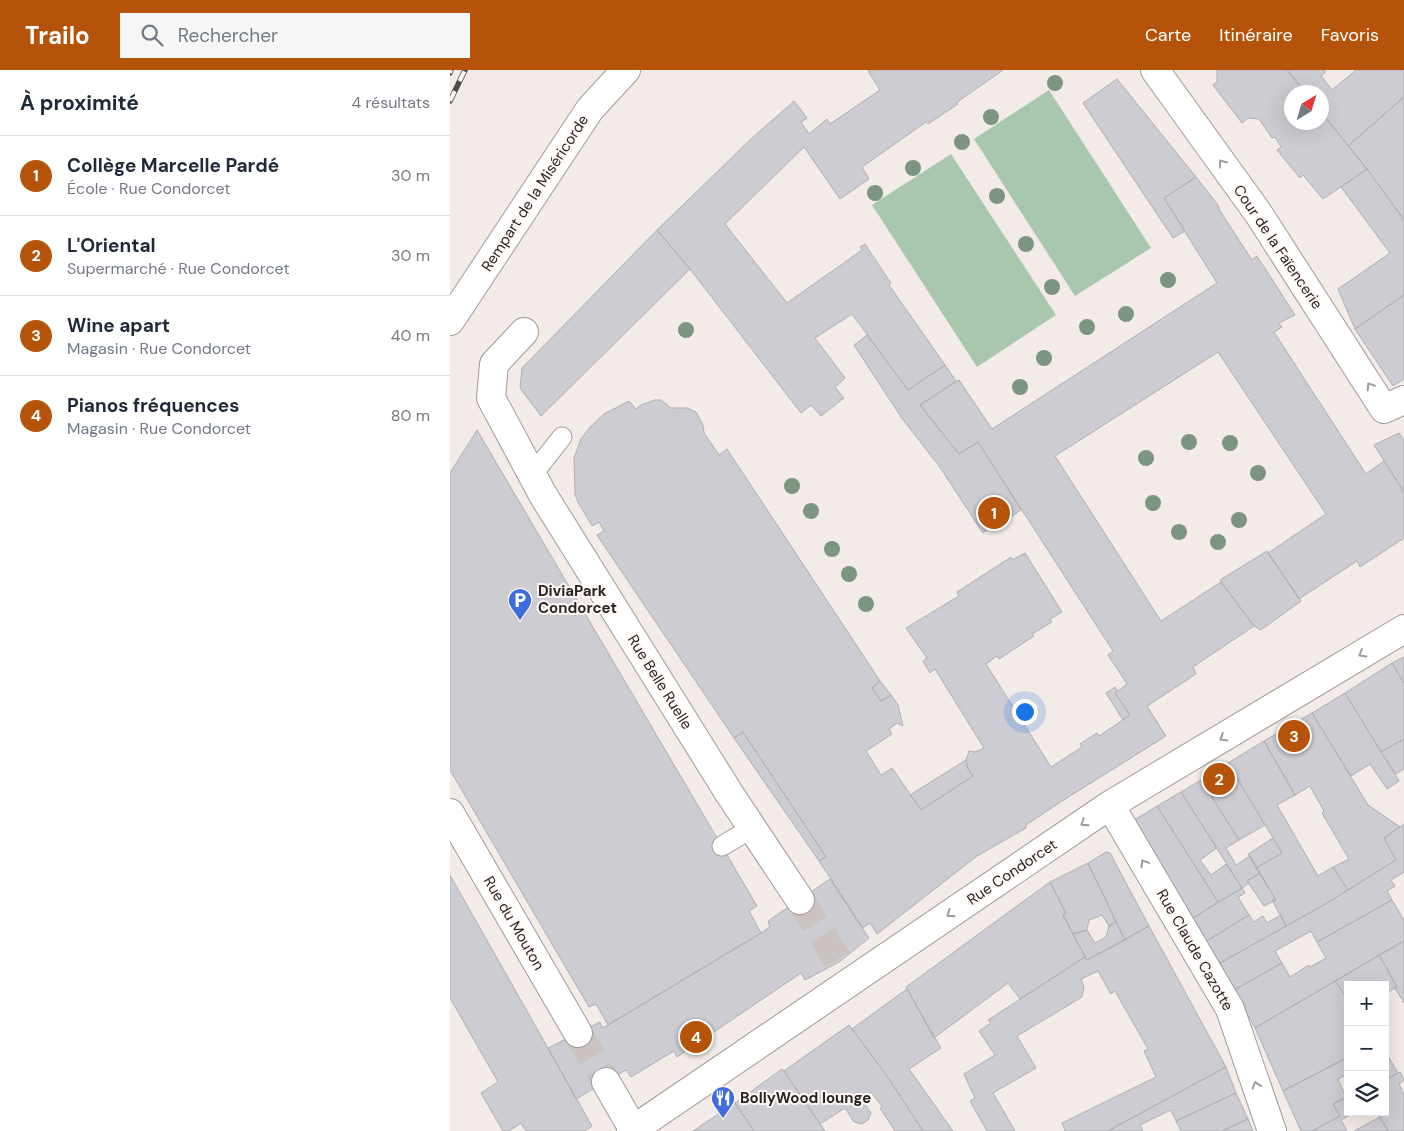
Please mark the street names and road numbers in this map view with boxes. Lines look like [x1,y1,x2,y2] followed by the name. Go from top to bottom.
[477,111,593,275] street label: Rempart de la Miséricorde
[1229,181,1327,313] street label: Cour de la Faïencerie
[623,631,697,733] street label: Rue Belle Ruelle
[963,834,1061,910] street label: Rue Condorcet
[479,872,549,974] street label: Rue du Mouton
[1152,886,1238,1014] street label: Rue Claude Cazotte

